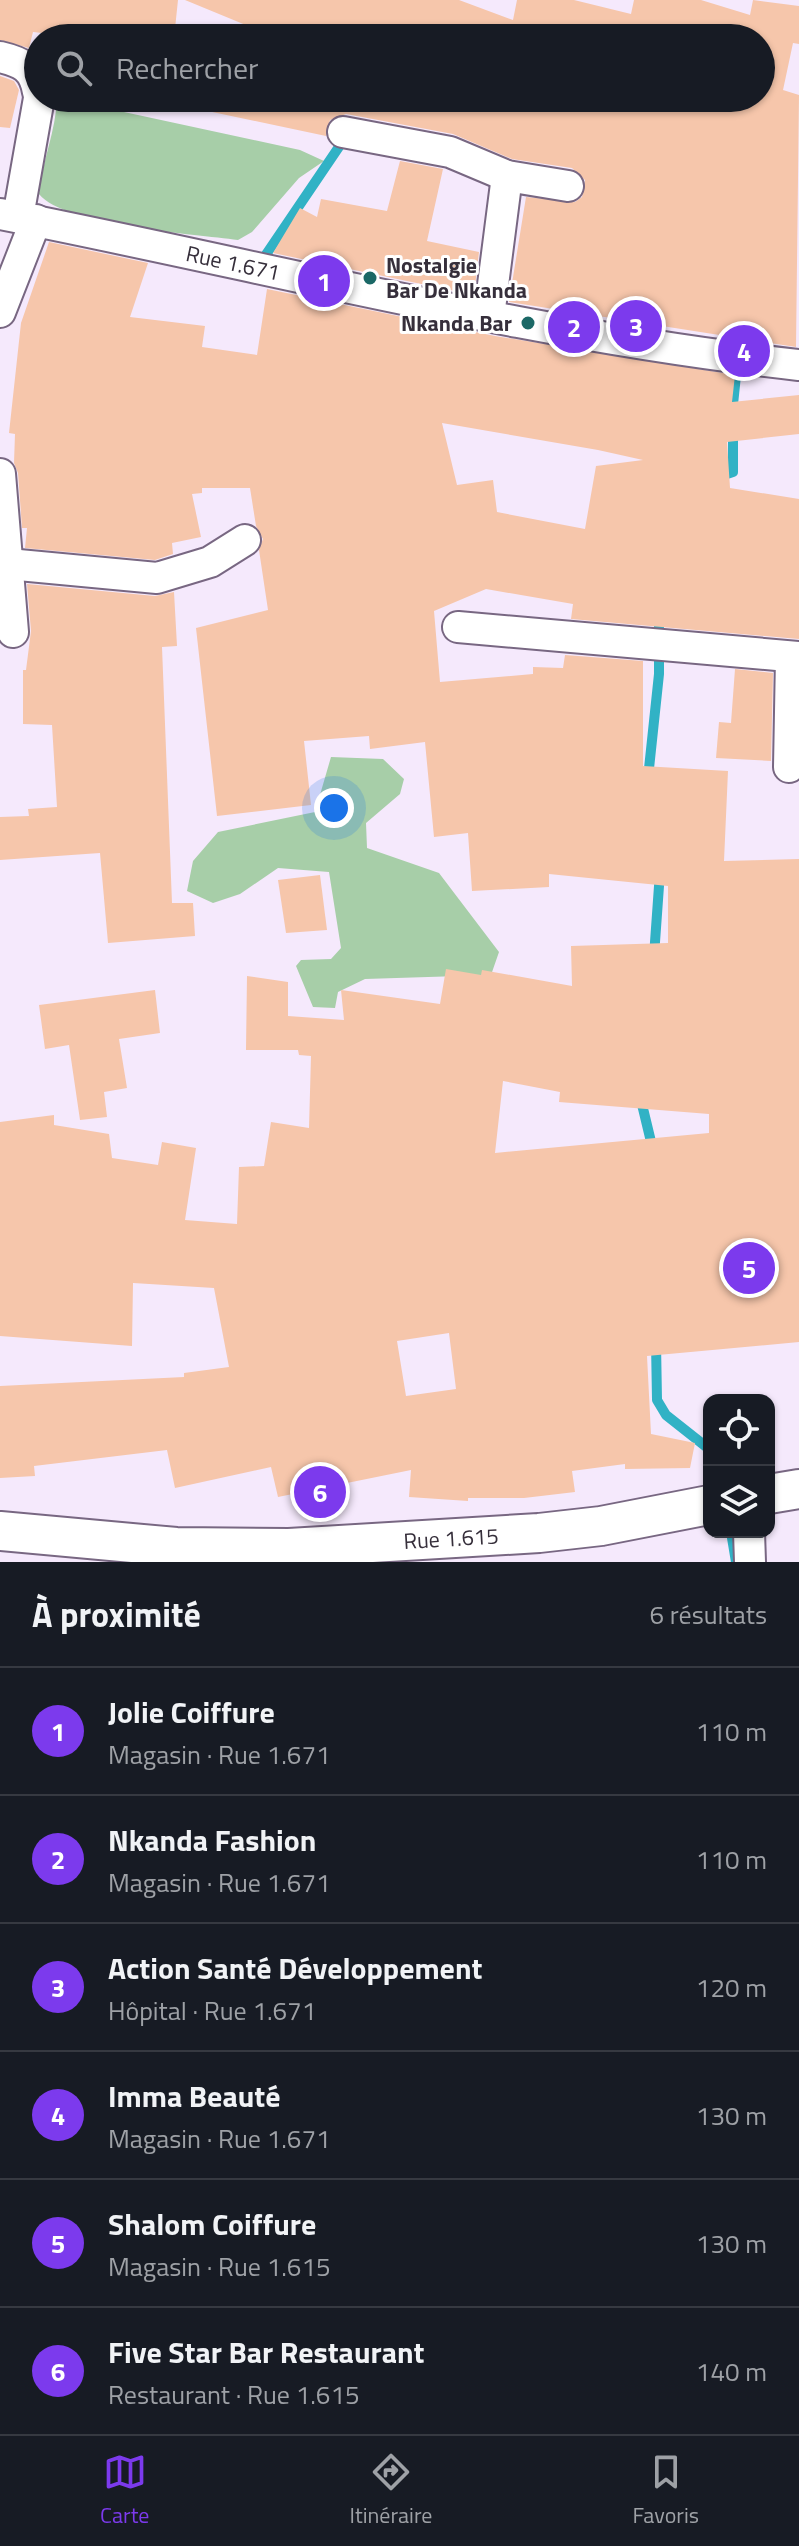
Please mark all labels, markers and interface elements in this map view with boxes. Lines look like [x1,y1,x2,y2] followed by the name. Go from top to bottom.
[24,24,775,112] search box
[116,45,259,91] text: Rechercher
[52,46,96,90] icon: search
[183,236,283,290] street label: Rue 1.671
[386,248,527,307] place label: Nostalgie Bar De Nkanda
[298,251,350,311] pin: 1
[361,269,379,287] marker: Nostalgie Bar De Nkanda
[610,296,662,356] pin: 3
[548,297,600,357] pin: 2
[401,306,512,340] place label: Nkanda Bar
[519,314,537,332] marker: Nkanda Bar
[718,321,770,381] pin: 4
[314,788,354,828] your location
[723,1238,775,1298] pin: 5
[703,1394,775,1538] map controls
[703,1394,775,1466] button: locate
[294,1462,346,1522] pin: 6
[703,1466,775,1538] button: layers
[402,1518,500,1558] street label: Rue 1.615
[32,1588,201,1640] text: À proximité
[650,1595,767,1634] text: 6 résultats
[108,1689,275,1735] text: Jolie Coiffure
[51,1712,65,1751] text: 1
[696,1712,767,1751] text: 110 m
[108,1735,331,1774] text: Magasin · Rue 1.671
[108,1817,316,1863] text: Nkanda Fashion
[51,1840,65,1879] text: 2
[696,1840,767,1879] text: 110 m
[108,1863,331,1902] text: Magasin · Rue 1.671
[108,1945,482,1991] text: Action Santé Développement
[51,1968,65,2007] text: 3
[696,1968,767,2007] text: 120 m
[108,1991,316,2030] text: Hôpital · Rue 1.671
[108,2073,281,2119] text: Imma Beauté
[51,2096,65,2135] text: 4
[696,2096,767,2135] text: 130 m
[108,2119,331,2158] text: Magasin · Rue 1.671
[108,2201,316,2247] text: Shalom Coiffure
[51,2224,65,2263] text: 5
[696,2224,767,2263] text: 130 m
[108,2247,331,2286] text: Magasin · Rue 1.615
[108,2329,425,2375] text: Five Star Bar Restaurant
[51,2352,65,2391] text: 6
[696,2352,767,2391] text: 140 m
[108,2375,360,2414] text: Restaurant · Rue 1.615
[100,2450,149,2532] tab: Carte
[350,2450,432,2532] tab: Itinéraire
[633,2450,699,2532] tab: Favoris

